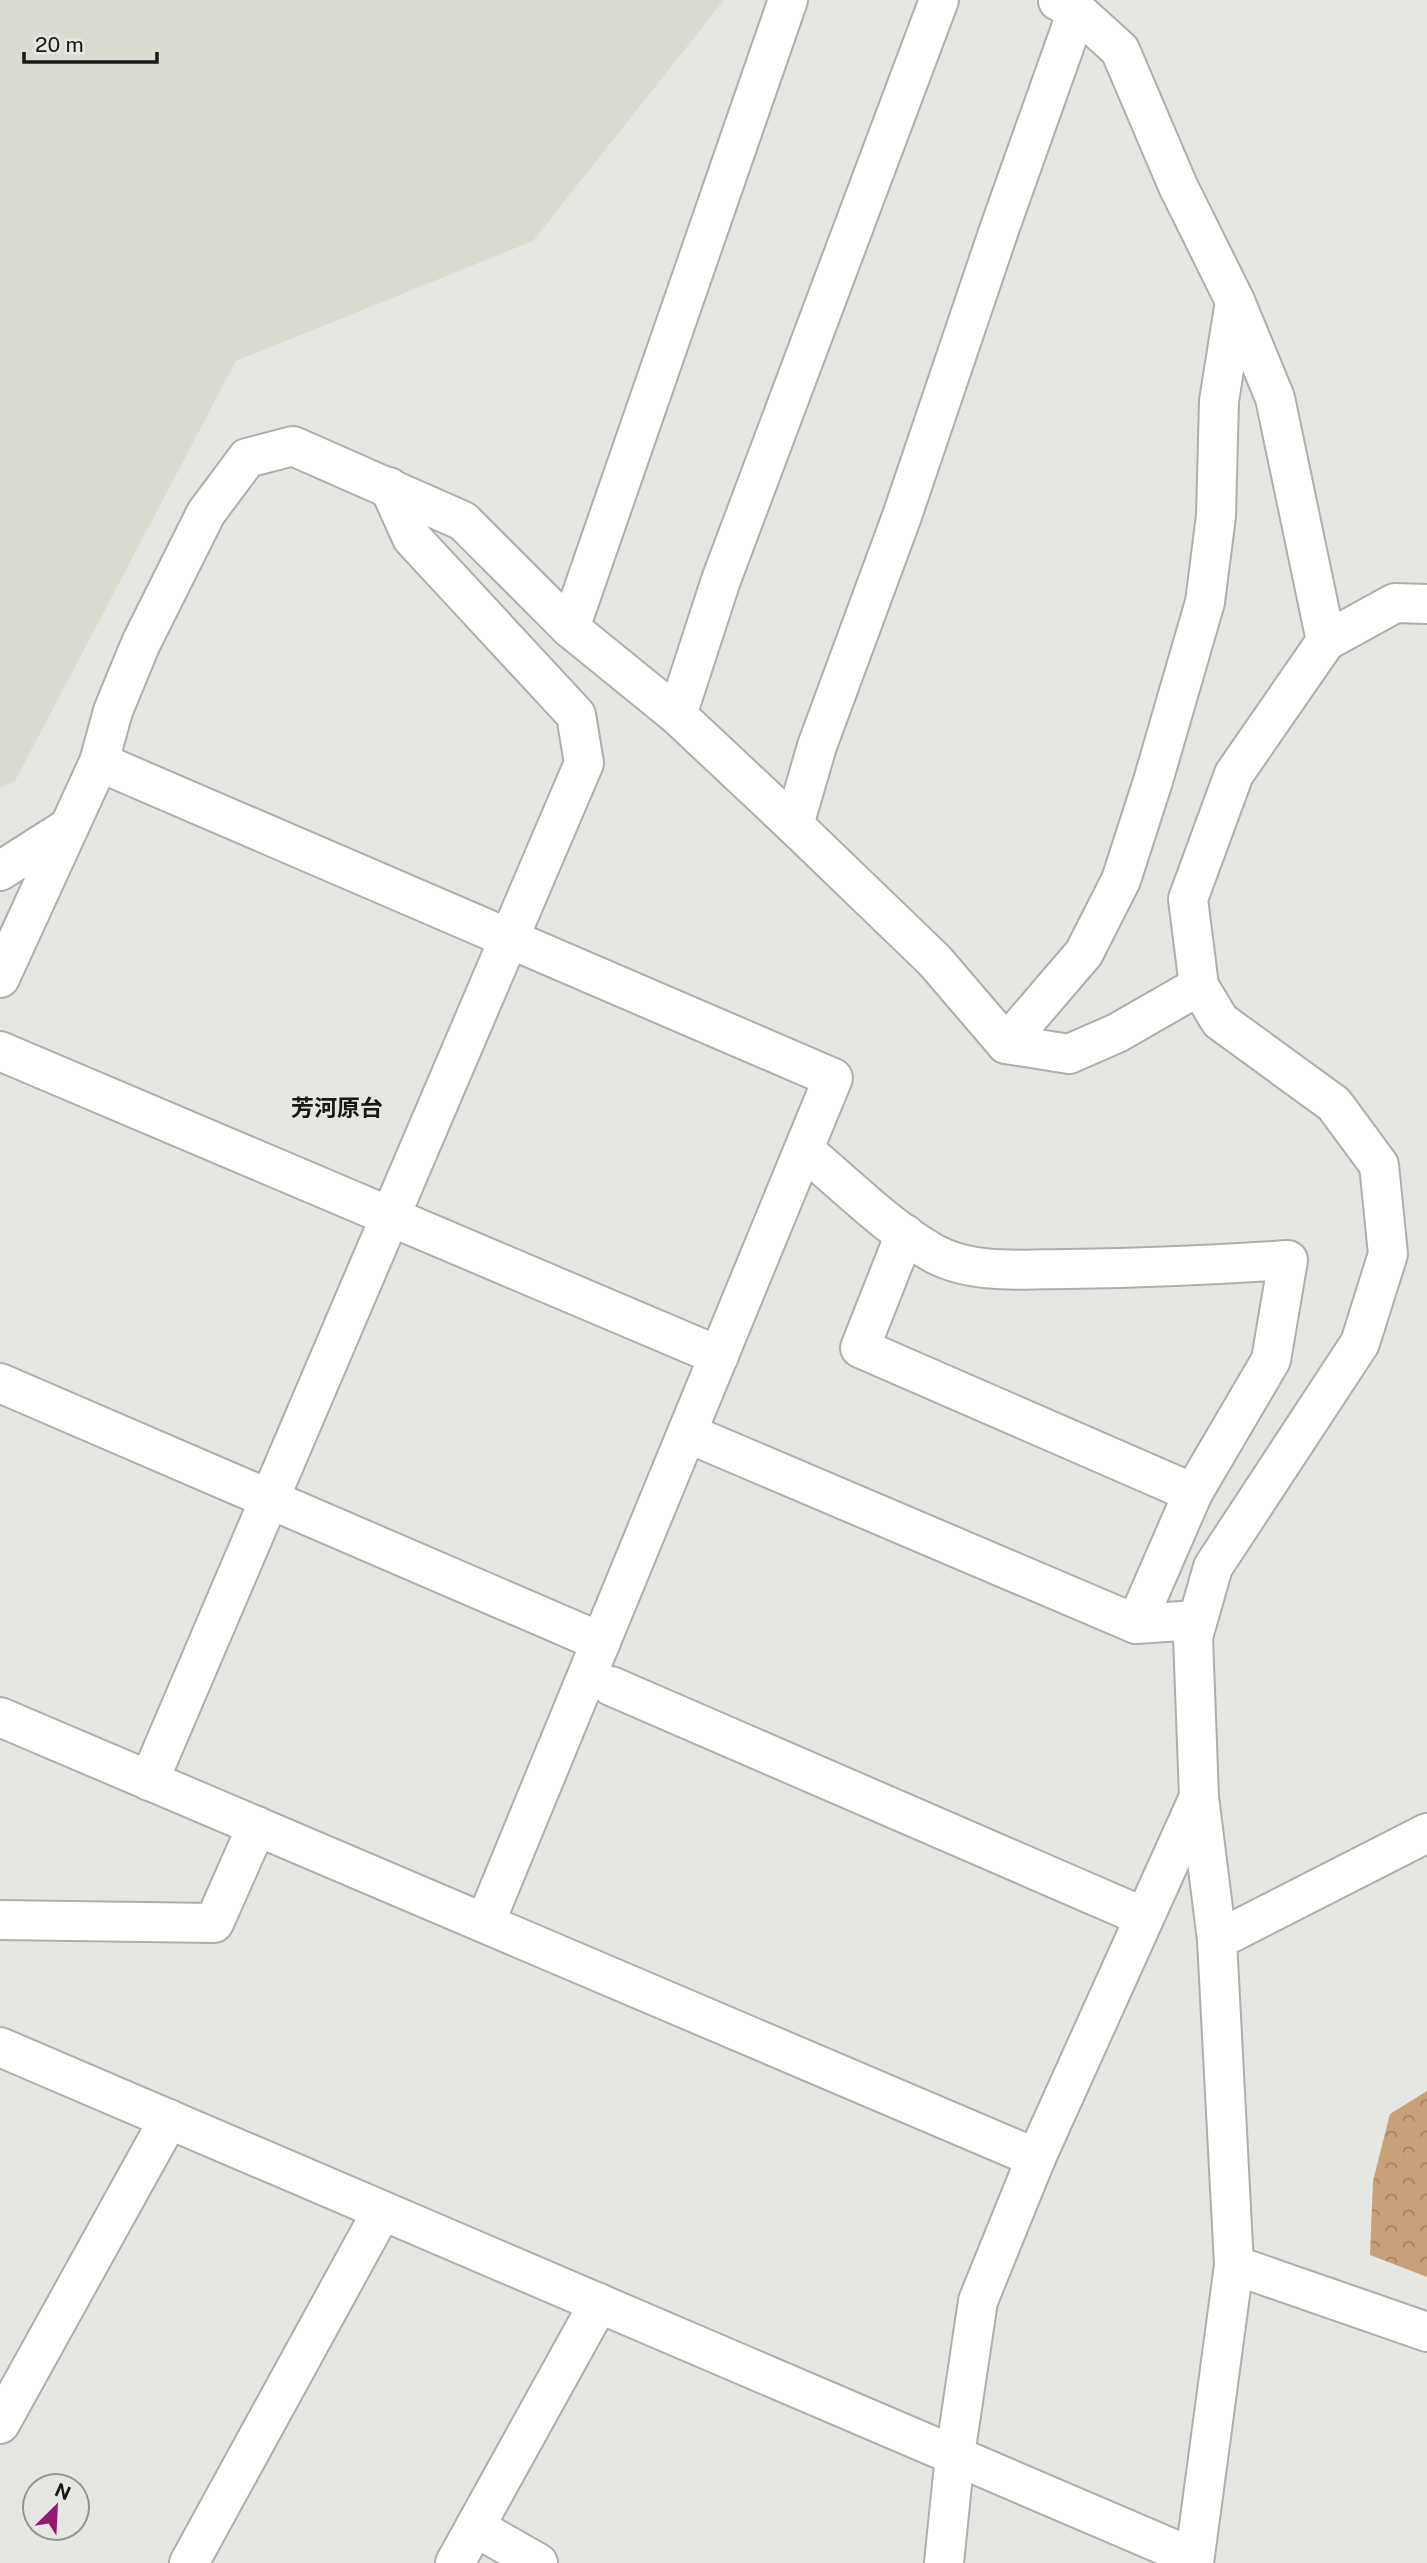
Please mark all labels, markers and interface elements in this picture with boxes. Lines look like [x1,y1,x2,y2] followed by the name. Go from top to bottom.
[24,21,158,65] scale bar
[35,32,84,57] text: 20 m
[291,1094,383,1121] district label: 芳河原台
[21,2472,91,2542] north arrow
[52,2478,74,2505] text: N

